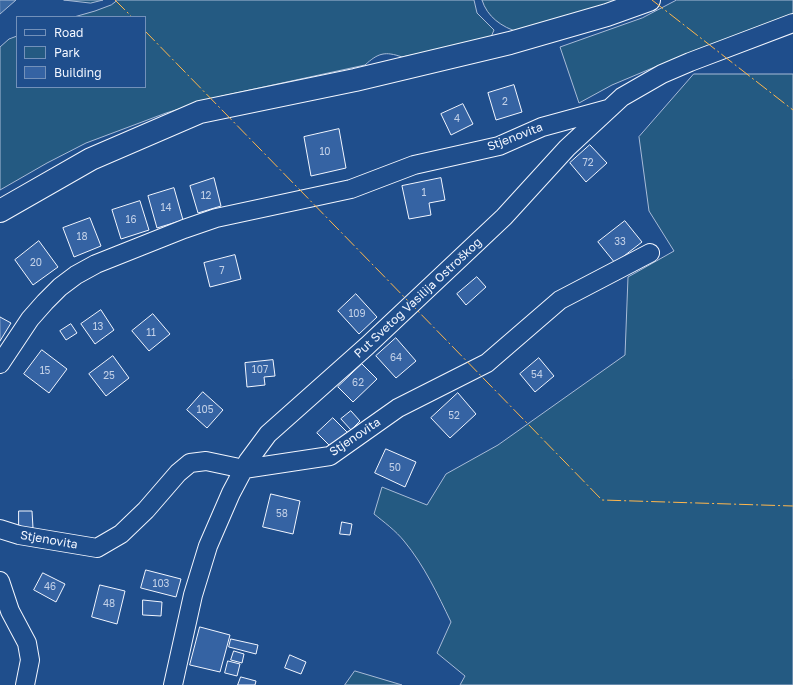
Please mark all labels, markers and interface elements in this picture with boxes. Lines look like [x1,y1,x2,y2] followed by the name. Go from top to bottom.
[16,16,146,88] legend
[54,25,83,40] text: Road
[54,45,80,60] text: Park
[54,65,102,80] text: Building
[502,96,508,108] house number: 2
[454,113,460,125] house number: 4
[485,120,545,154] street label: Stjenovita
[319,146,331,158] house number: 10
[582,157,594,169] house number: 72
[422,187,426,199] house number: 1
[201,190,211,202] house number: 12
[161,202,171,214] house number: 14
[126,214,136,226] house number: 16
[77,231,87,243] house number: 18
[351,235,485,361] street label: Put Svetog Vasilija Ostroškog
[614,236,626,248] house number: 33
[30,257,42,269] house number: 20
[219,265,225,277] house number: 7
[348,308,366,320] house number: 109
[93,321,103,333] house number: 13
[146,327,156,339] house number: 11
[390,352,402,364] house number: 64
[252,364,268,376] house number: 107
[40,365,50,377] house number: 15
[531,369,543,381] house number: 54
[103,370,115,382] house number: 25
[352,377,364,389] house number: 62
[197,404,213,416] house number: 105
[448,410,460,422] house number: 52
[327,415,383,459] street label: Stjenovita
[389,462,401,474] house number: 50
[276,508,288,520] house number: 58
[19,528,79,552] street label: Stjenovita
[153,578,169,590] house number: 103
[44,581,56,593] house number: 46
[103,598,115,610] house number: 48

